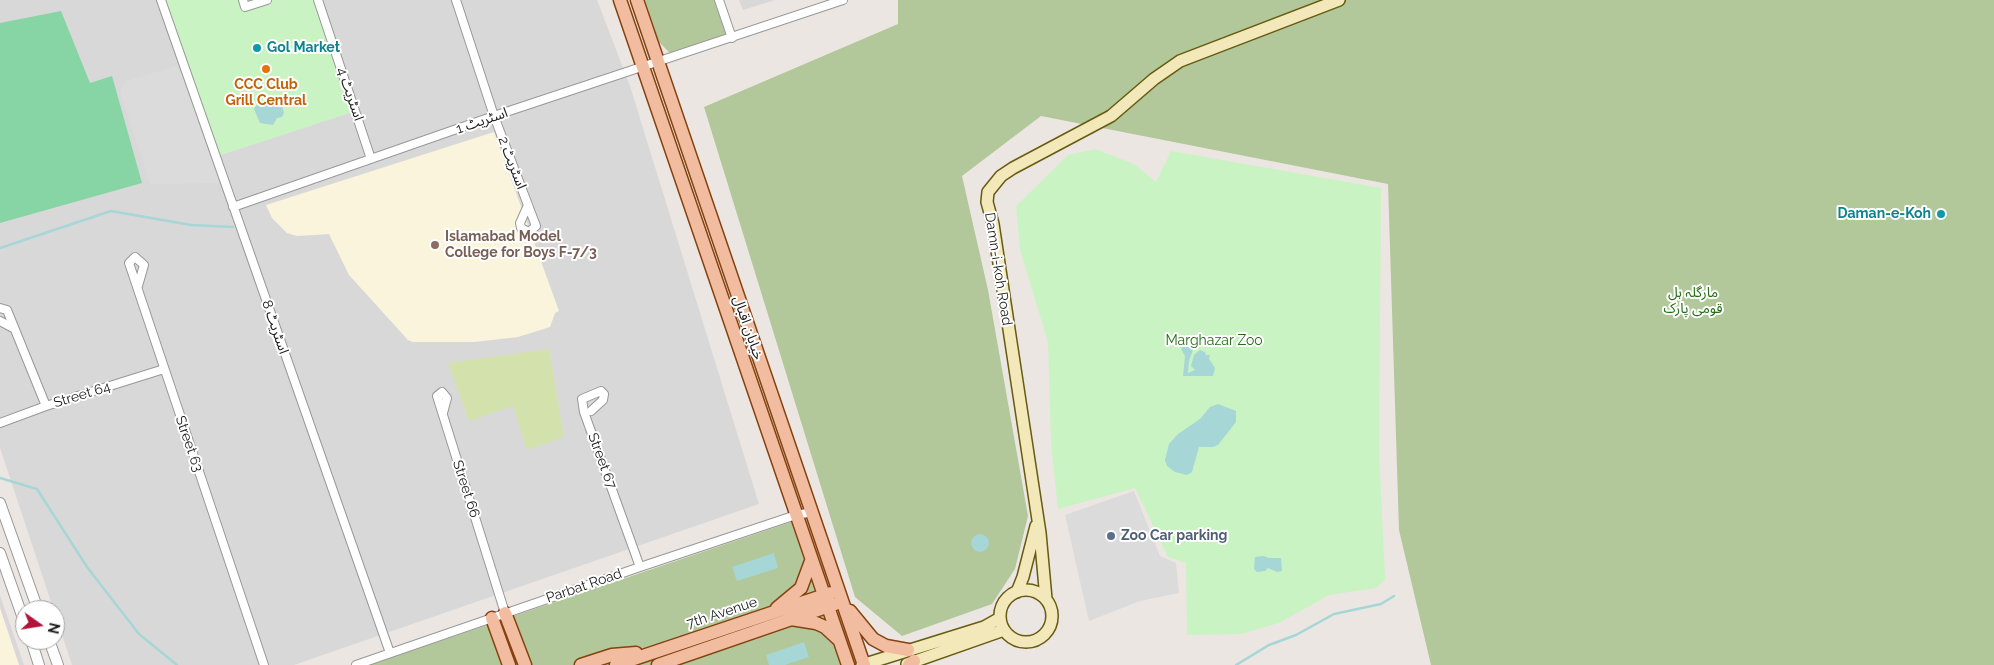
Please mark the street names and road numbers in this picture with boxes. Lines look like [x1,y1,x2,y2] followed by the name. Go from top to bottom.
[333,65,367,123] street label: اسٹریٹ 4
[454,104,510,138] street label: اسٹریٹ 1
[494,134,530,192] street label: اسٹریٹ 2
[981,211,1015,327] street label: Damn-i-koh Road
[729,294,767,362] street label: خیابان اقبال
[258,298,292,356] street label: اسٹریٹ 8
[52,378,112,412] street label: Street 64
[172,414,206,474] street label: Street 63
[584,431,620,491] street label: Street 67
[449,458,483,520] street label: Street 66
[544,565,624,607] street label: Parbat Road
[685,594,759,632] street label: 7th Avenue

